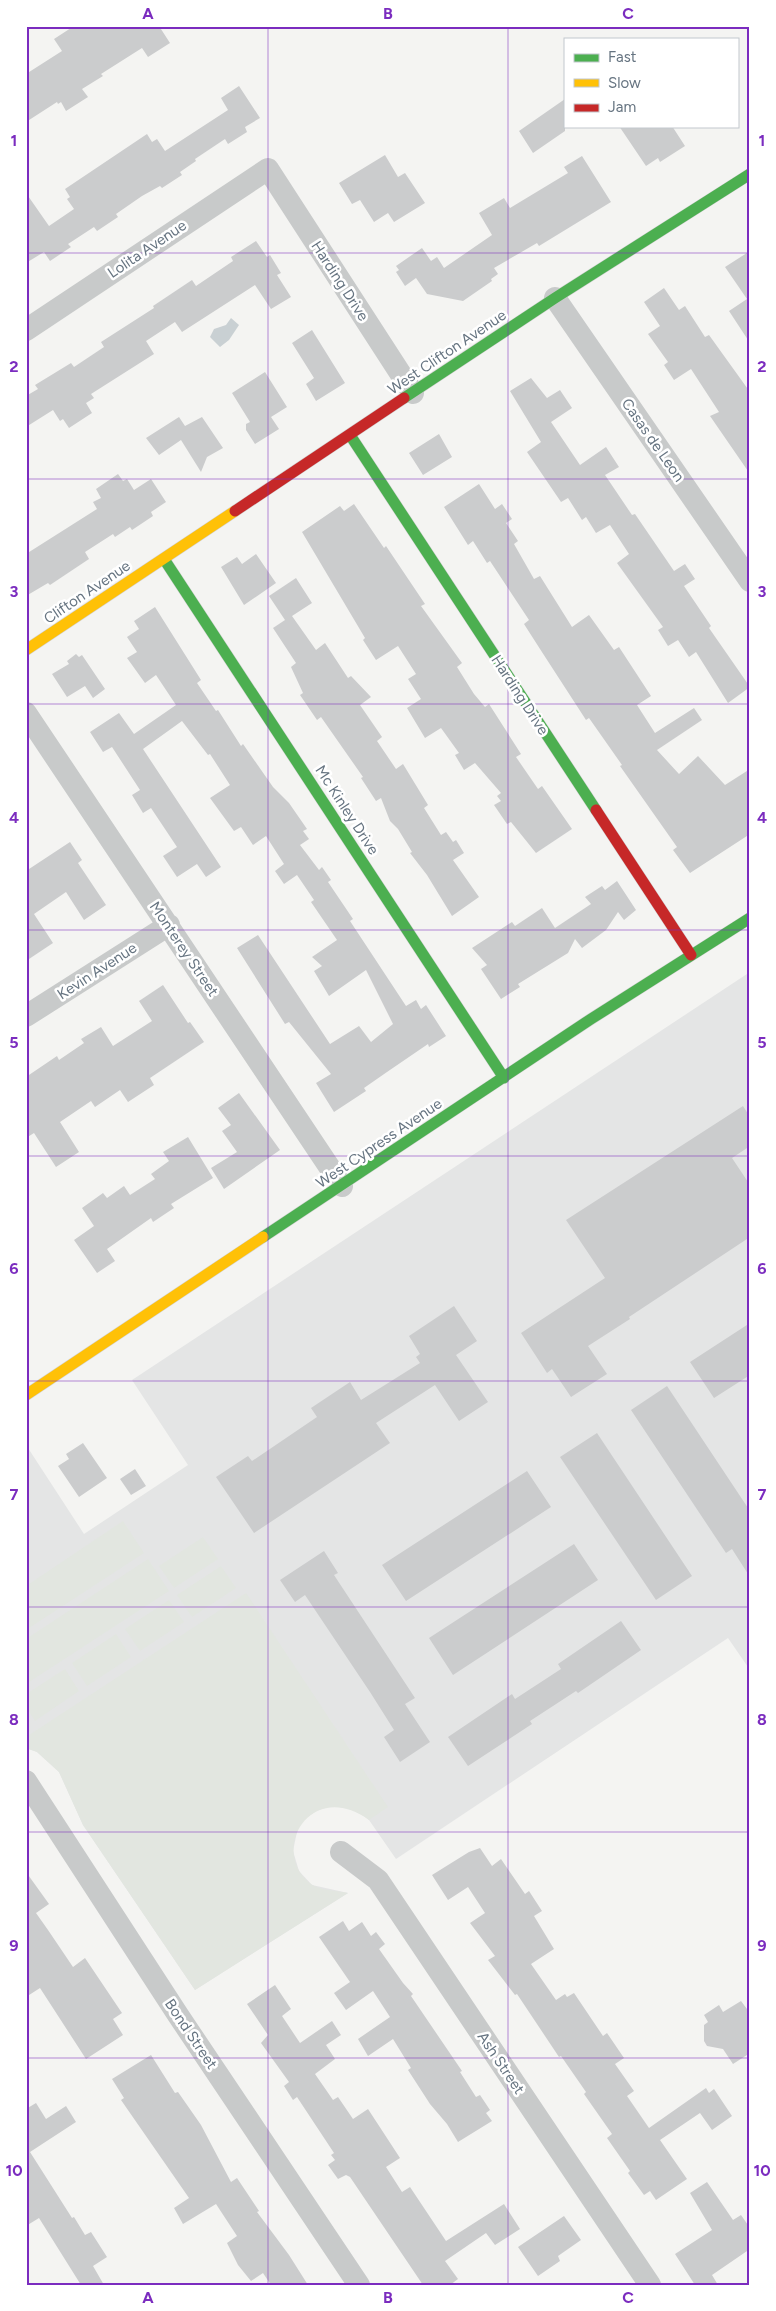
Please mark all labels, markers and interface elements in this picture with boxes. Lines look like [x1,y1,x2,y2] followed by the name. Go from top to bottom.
[142,4,154,23] text: A
[383,4,393,23] text: B
[622,4,634,23] text: C
[564,38,738,128] legend
[608,48,637,66] text: Fast
[608,74,641,92] text: Slow
[608,98,636,116] text: Jam
[11,131,17,150] text: 1
[759,131,765,150] text: 1
[104,216,190,282] street label: Lolita Avenue
[307,238,373,324] street label: Harding Drive
[385,306,509,398] street label: West Clifton Avenue
[9,357,19,376] text: 2
[757,357,767,376] text: 2
[618,395,688,485] street label: Casas de Leon
[40,557,134,627] street label: Clifton Avenue
[10,582,19,601] text: 3
[758,582,767,601] text: 3
[487,652,553,738] street label: Harding Drive
[311,762,383,858] street label: Mc Kinley Drive
[9,808,19,827] text: 4
[757,808,767,827] text: 4
[146,898,222,1000] street label: Monterey Street
[54,939,140,1003] street label: Kevin Avenue
[9,1033,19,1052] text: 5
[757,1033,767,1052] text: 5
[313,1094,445,1192] street label: West Cypress Avenue
[9,1259,19,1278] text: 6
[757,1259,767,1278] text: 6
[10,1485,19,1504] text: 7
[758,1485,767,1504] text: 7
[9,1710,19,1729] text: 8
[757,1710,767,1729] text: 8
[9,1936,19,1955] text: 9
[757,1936,767,1955] text: 9
[161,1996,221,2073] street label: Bond Street
[474,2028,529,2098] street label: Ash Street
[5,2161,23,2180] text: 10
[753,2161,771,2180] text: 10
[142,2288,154,2307] text: A
[383,2288,393,2307] text: B
[622,2288,634,2307] text: C

